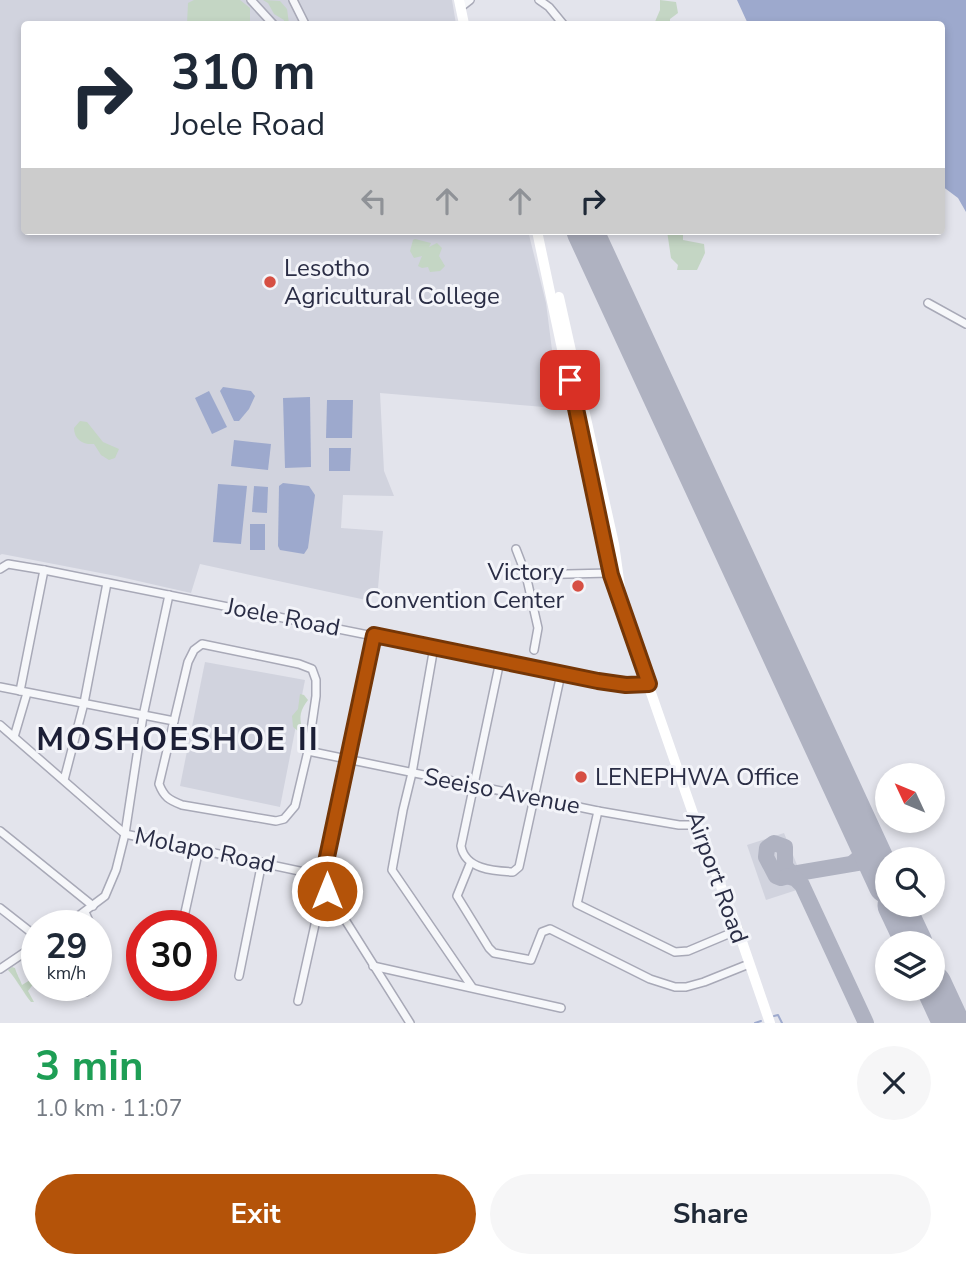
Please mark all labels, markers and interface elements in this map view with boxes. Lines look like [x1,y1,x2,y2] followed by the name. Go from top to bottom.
[171,39,315,106] text: 310 m
[56,49,147,140] icon: right
[171,103,325,146] text: Joele Road
[355,182,393,220] icon: left
[428,182,466,220] icon: ahead
[501,182,539,220] icon: ahead
[574,182,612,220] icon: right
[284,252,500,312] place label: Lesotho Agricultural College
[262,274,278,290] marker: Lesotho Agricultural College
[540,350,600,410] pin
[551,361,589,399] icon: arrive
[365,556,565,616] place label: Victory Convention Center
[570,578,586,594] marker: Victory Convention Center
[222,590,343,644] street label: Joele Road
[36,718,320,761] district label: MOSHOESHOE II
[421,760,583,822] street label: Seeiso Avenue
[595,761,799,793] place label: LENEPHWA Office
[875,763,945,833] north arrow
[875,763,945,1001] map controls
[573,769,589,785] marker: LENEPHWA Office
[678,806,756,948] street label: Airport Road
[132,819,278,881] street label: Molapo Road
[875,847,945,917] button: search
[290,854,364,928] position arrow
[126,910,217,1001] speed limit sign: 30
[45,923,88,970] text: 29
[875,931,945,1001] button: layers
[47,961,86,985] text: km/h
[35,1038,144,1095] text: 3 min
[857,1046,931,1120] button: close
[35,1093,182,1124] text: 1.0 km · 11:07
[35,1174,476,1254] button: Exit
[490,1174,931,1254] button: Share

